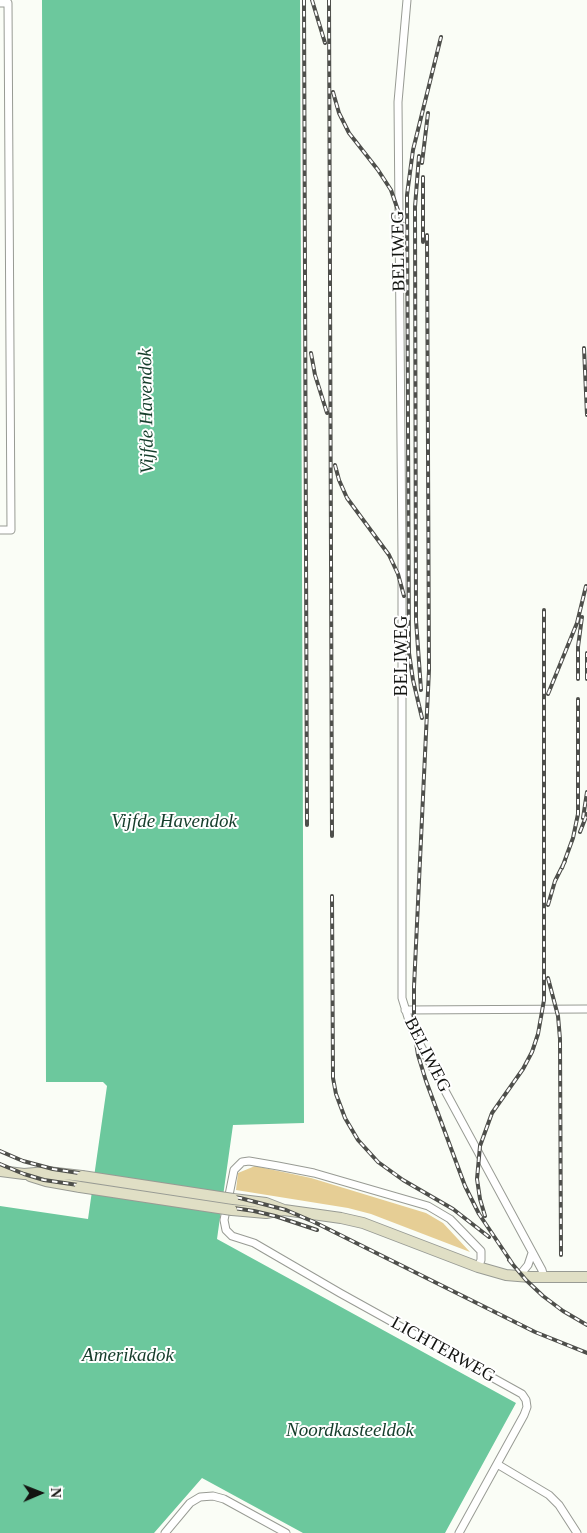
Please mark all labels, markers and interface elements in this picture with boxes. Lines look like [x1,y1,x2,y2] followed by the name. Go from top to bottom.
[387,210,411,292] street label: BELIWEG
[135,348,159,474] water label: Vijfde Havendok
[391,616,413,696] street label: BELIWEG
[111,811,237,833] water label: Vijfde Havendok
[399,1014,455,1096] street label: BELIWEG
[387,1312,499,1388] street label: LICHTERWEG
[82,1345,174,1367] water label: Amerikadok
[286,1420,414,1442] water label: Noordkasteeldok
[15,1468,65,1518] north arrow
[48,1488,63,1498] text: N

